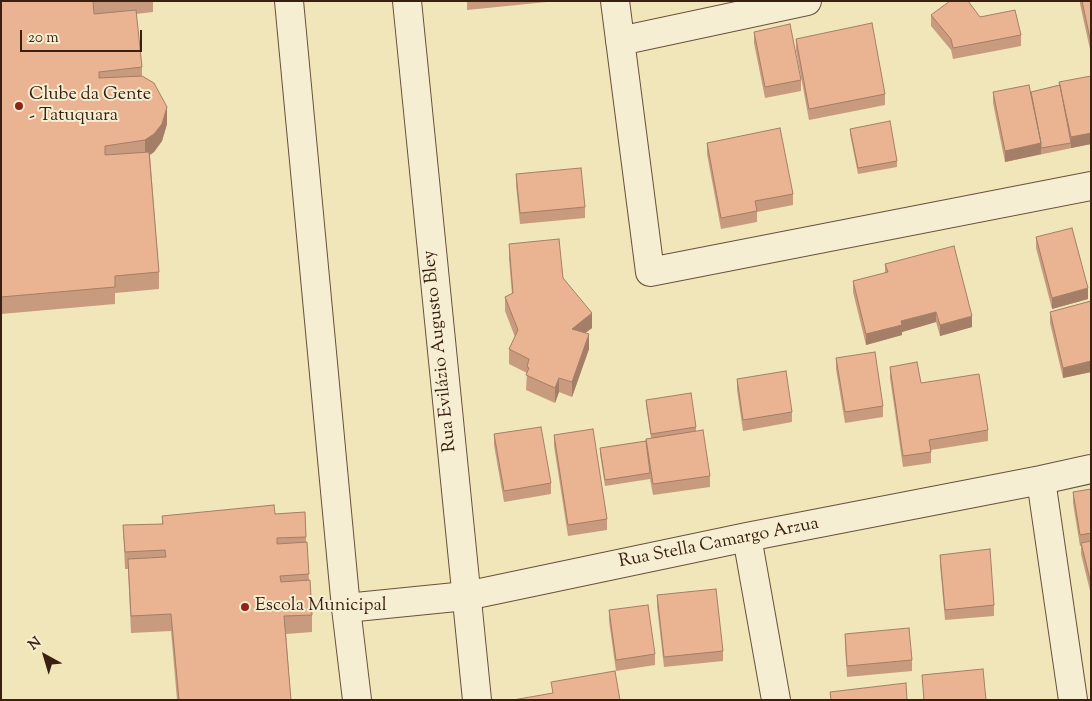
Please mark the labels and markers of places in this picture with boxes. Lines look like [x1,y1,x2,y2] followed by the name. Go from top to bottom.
[29,85,151,128] place label: Clube da Gente - Tatuquara
[13,100,25,112] marker: Clube da Gente - Tatuquara
[255,596,387,618] place label: Escola Municipal
[239,601,251,613] marker: Escola Municipal

